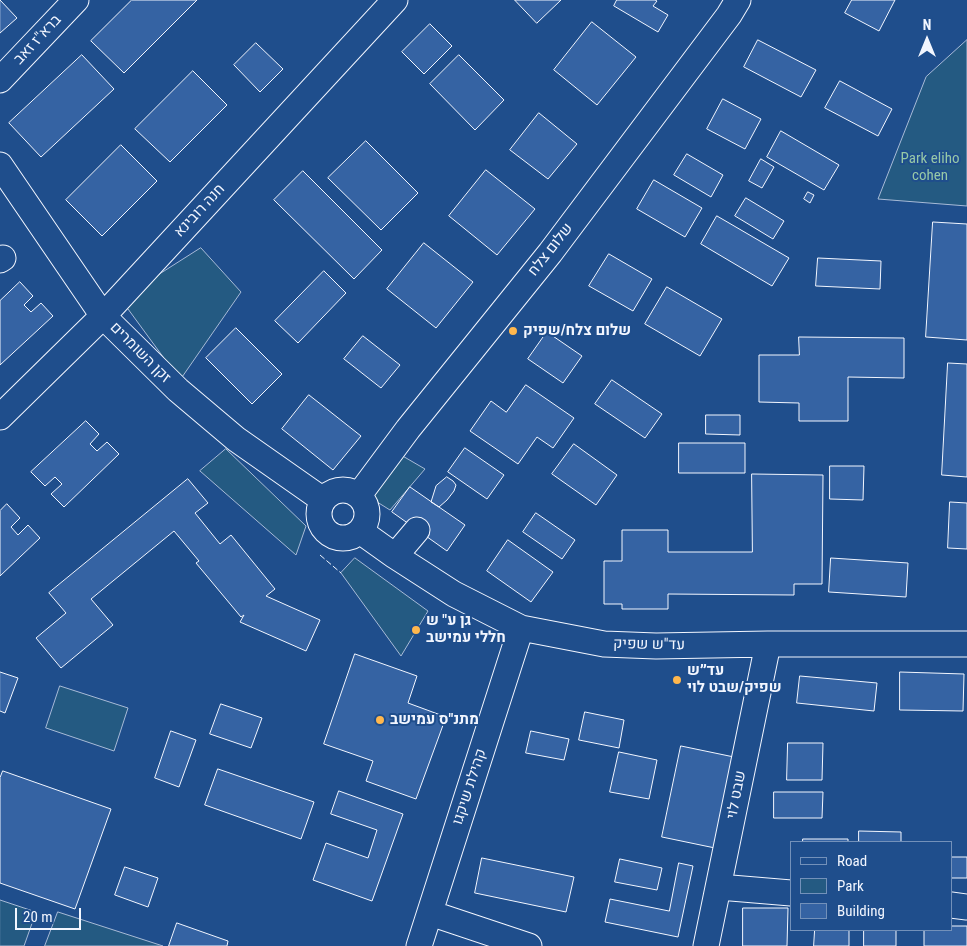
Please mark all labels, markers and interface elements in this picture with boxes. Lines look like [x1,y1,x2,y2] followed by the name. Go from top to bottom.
[11,11,65,69] street label: ברא"ז זאב
[902,15,952,65] north arrow
[923,17,931,33] text: N
[901,150,959,185] park label: Park eliho cohen
[171,181,229,241] street label: חנה רובינא
[525,220,577,280] street label: שלום צלח
[106,319,174,387] street label: זקן השומרים
[523,322,631,340] place label: שלום צלח/שפיק
[507,325,519,337] marker: שלום צלח/שפיק
[426,612,506,647] place label: גן ע" ש חללי עמישב
[410,624,422,636] marker: גן ע" ש חללי עמישב
[613,635,685,655] street label: עד"ש שפיק
[687,662,782,697] place label: עד״ש שפיק/שבט לוי
[671,674,683,686] marker: עד״ש שפיק/שבט לוי
[390,711,479,729] place label: מתנ"ס עמישב
[374,714,386,726] marker: מתנ"ס עמישב
[449,747,491,827] street label: קהילת שיקגו
[723,769,751,821] street label: שבט לוי
[790,841,952,931] legend
[837,852,867,870] text: Road
[837,877,864,895] text: Park
[18,898,84,930] scale bar
[837,902,885,920] text: Building
[23,908,53,926] text: 20 m

